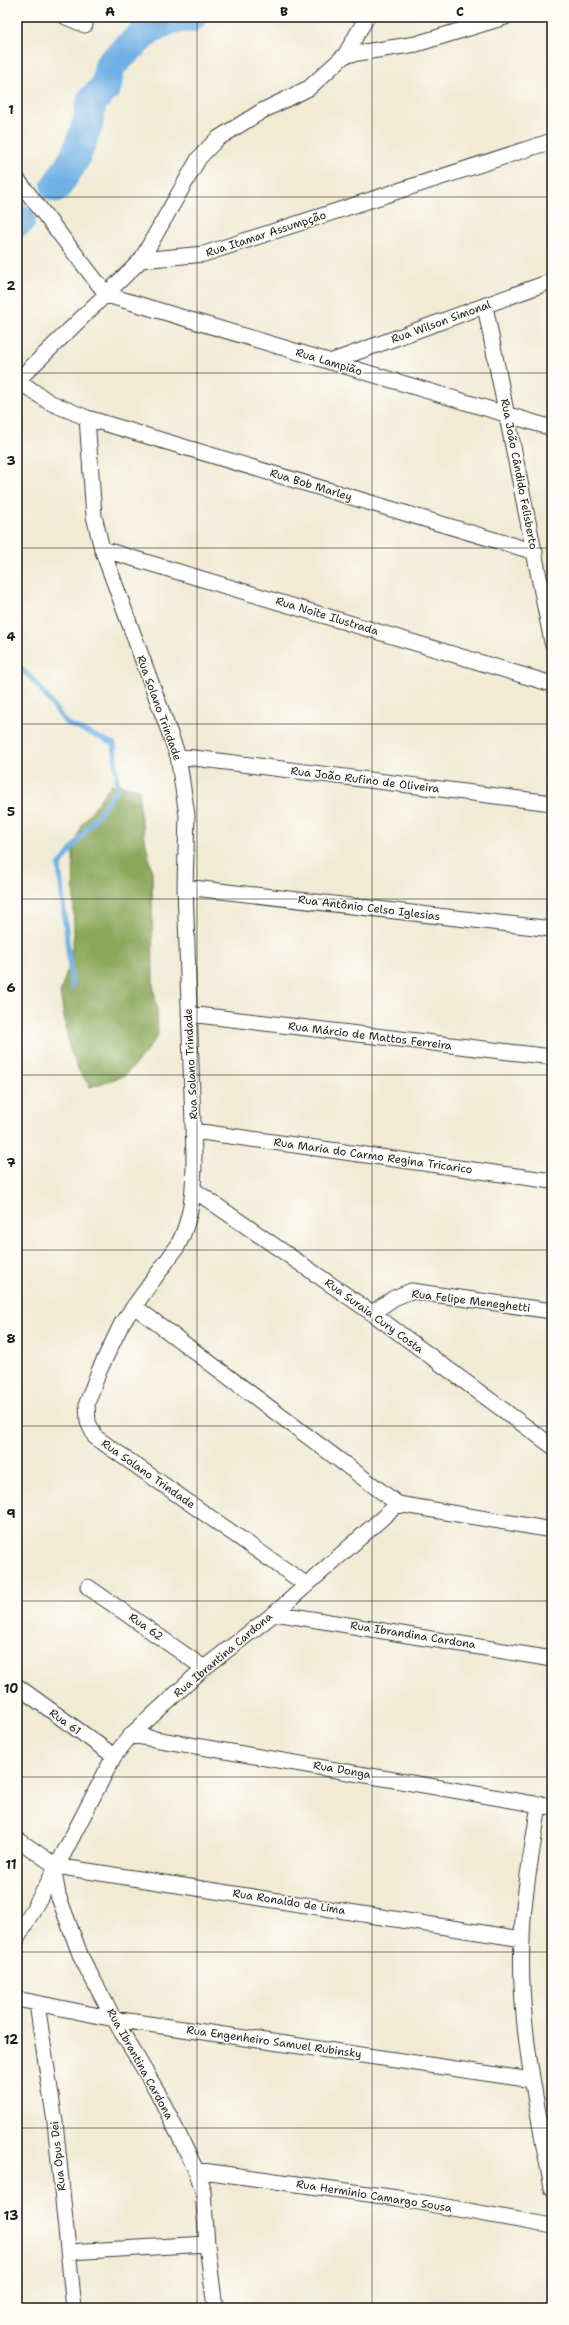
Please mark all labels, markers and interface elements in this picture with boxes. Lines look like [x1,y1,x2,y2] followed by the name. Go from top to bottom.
[105,3,115,20] text: A
[280,3,288,20] text: B
[456,3,464,20] text: C
[8,101,14,118] text: 1
[204,207,328,261] street label: Rua Itamar Assumpção
[6,277,16,294] text: 2
[389,297,494,347] street label: Rua Wilson Simonal
[294,345,364,379] street label: Rua Lampião
[497,397,541,551] street label: Rua João Cândido Felisberto
[6,452,16,469] text: 3
[268,465,354,505] street label: Rua Bob Marley
[274,593,380,639] street label: Rua Noite Ilustrada
[6,628,16,645] text: 4
[133,653,185,763] street label: Rua Solano Trindade
[290,763,440,797] street label: Rua João Rufino de Oliveira
[7,803,15,820] text: 5
[297,892,441,924] street label: Rua Antônio Celso Iglesias
[6,979,16,996] text: 6
[181,1008,201,1120] street label: Rua Solano Trindade
[287,1019,453,1054] street label: Rua Márcio de Mattos Ferreira
[273,1135,474,1177] street label: Rua Maria do Carmo Regina Tricarico
[6,1154,16,1171] text: 7
[322,1275,426,1357] street label: Rua Suraia Cury Costa
[411,1286,531,1316] street label: Rua Felipe Meneghetti
[6,1330,16,1347] text: 8
[98,1436,198,1512] street label: Rua Solano Trindade
[6,1505,16,1522] text: 9
[171,1609,276,1701] street label: Rua Ibrantina Cardona
[126,1610,166,1644] street label: Rua 62
[349,1618,477,1652] street label: Rua Ibrandina Cardona
[4,1680,18,1697] text: 10
[46,1705,84,1739] street label: Rua 61
[312,1758,372,1782] street label: Rua Donga
[5,1856,17,1873] text: 11
[232,1886,347,1918] street label: Rua Ronaldo de Lima
[103,2006,177,2122] street label: Rua Ibrantina Cardona
[185,2022,363,2062] street label: Rua Engenheiro Samuel Rubinsky
[4,2031,18,2048] text: 12
[47,2120,69,2192] street label: Rua Opus Dei
[295,2176,453,2216] street label: Rua Herminio Camargo Sousa
[4,2207,18,2224] text: 13

